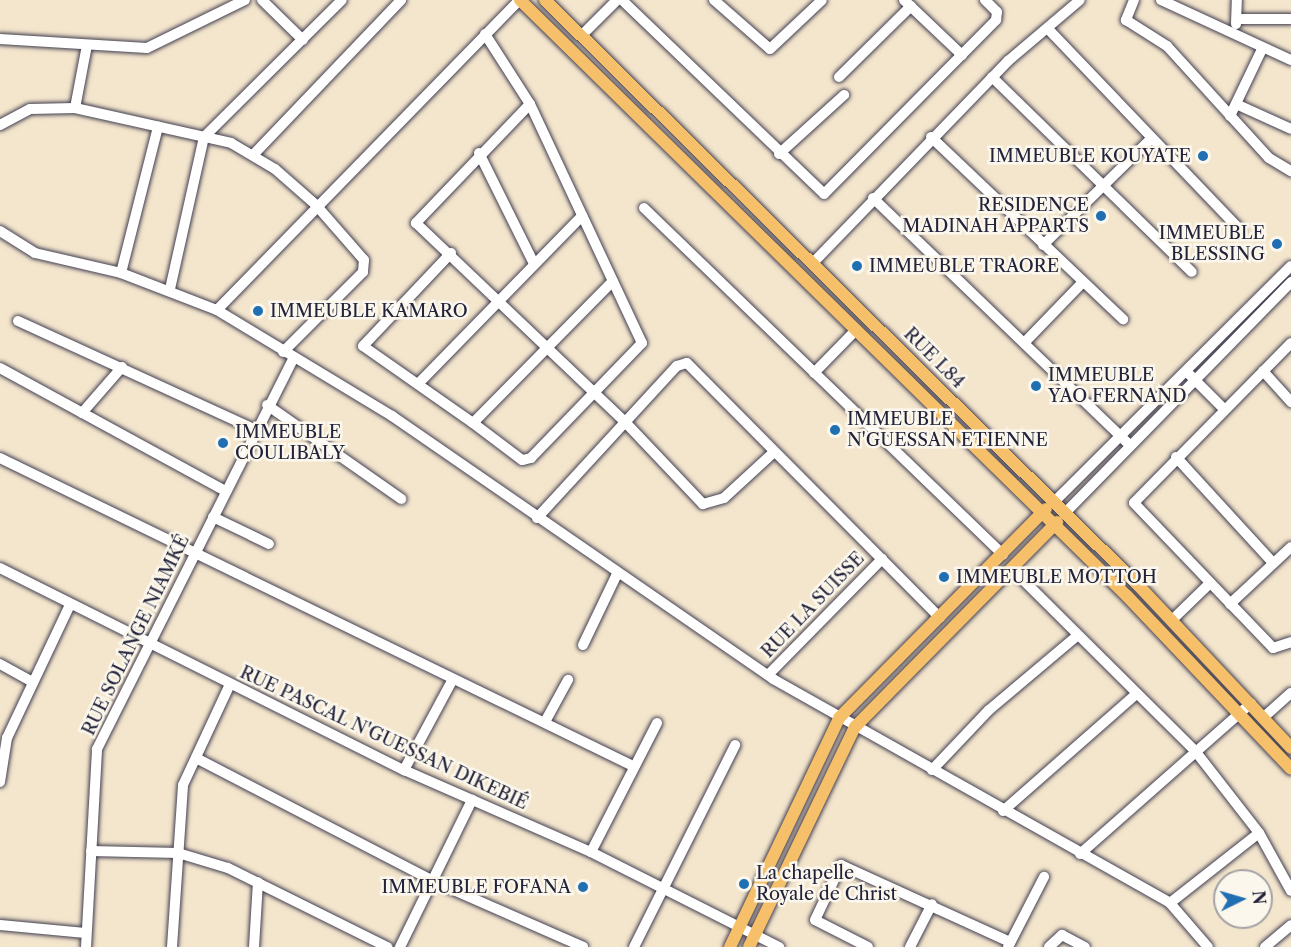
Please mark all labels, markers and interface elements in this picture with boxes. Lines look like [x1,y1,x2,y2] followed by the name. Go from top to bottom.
[989,145,1191,167] place label: IMMEUBLE KOUYATE
[1196,149,1210,163] marker: IMMEUBLE KOUYATE
[902,195,1089,238] place label: RESIDENCE MADINAH APPARTS
[1094,209,1108,223] marker: RESIDENCE MADINAH APPARTS
[1159,223,1265,266] place label: IMMEUBLE BLESSING
[1270,237,1284,251] marker: IMMEUBLE BLESSING
[869,255,1060,277] place label: IMMEUBLE TRAORE
[850,259,864,273] marker: IMMEUBLE TRAORE
[270,300,468,322] place label: IMMEUBLE KAMARO
[251,304,265,318] marker: IMMEUBLE KAMARO
[899,323,969,393] street label: RUE L84
[1048,365,1187,407] place label: IMMEUBLE YAO FERNAND
[1029,379,1043,393] marker: IMMEUBLE YAO FERNAND
[847,409,1048,452] place label: IMMEUBLE N'GUESSAN ETIENNE
[235,422,345,464] place label: IMMEUBLE COULIBALY
[828,423,842,437] marker: IMMEUBLE N'GUESSAN ETIENNE
[216,436,230,450] marker: IMMEUBLE COULIBALY
[78,531,194,739] street label: RUE SOLANGE NIAMKÉ
[757,547,869,663] street label: RUE LA SUISSE
[956,566,1157,588] place label: IMMEUBLE MOTTOH
[937,570,951,584] marker: IMMEUBLE MOTTOH
[236,661,532,815] street label: RUE PASCAL N'GUESSAN DIKEBIÉ
[756,863,897,906] place label: La chapelle Royale de Christ
[1213,869,1273,929] north arrow
[382,876,571,898] place label: IMMEUBLE FOFANA
[737,877,751,891] marker: La chapelle Royale de Christ
[576,880,590,894] marker: IMMEUBLE FOFANA
[1248,890,1270,905] text: N

